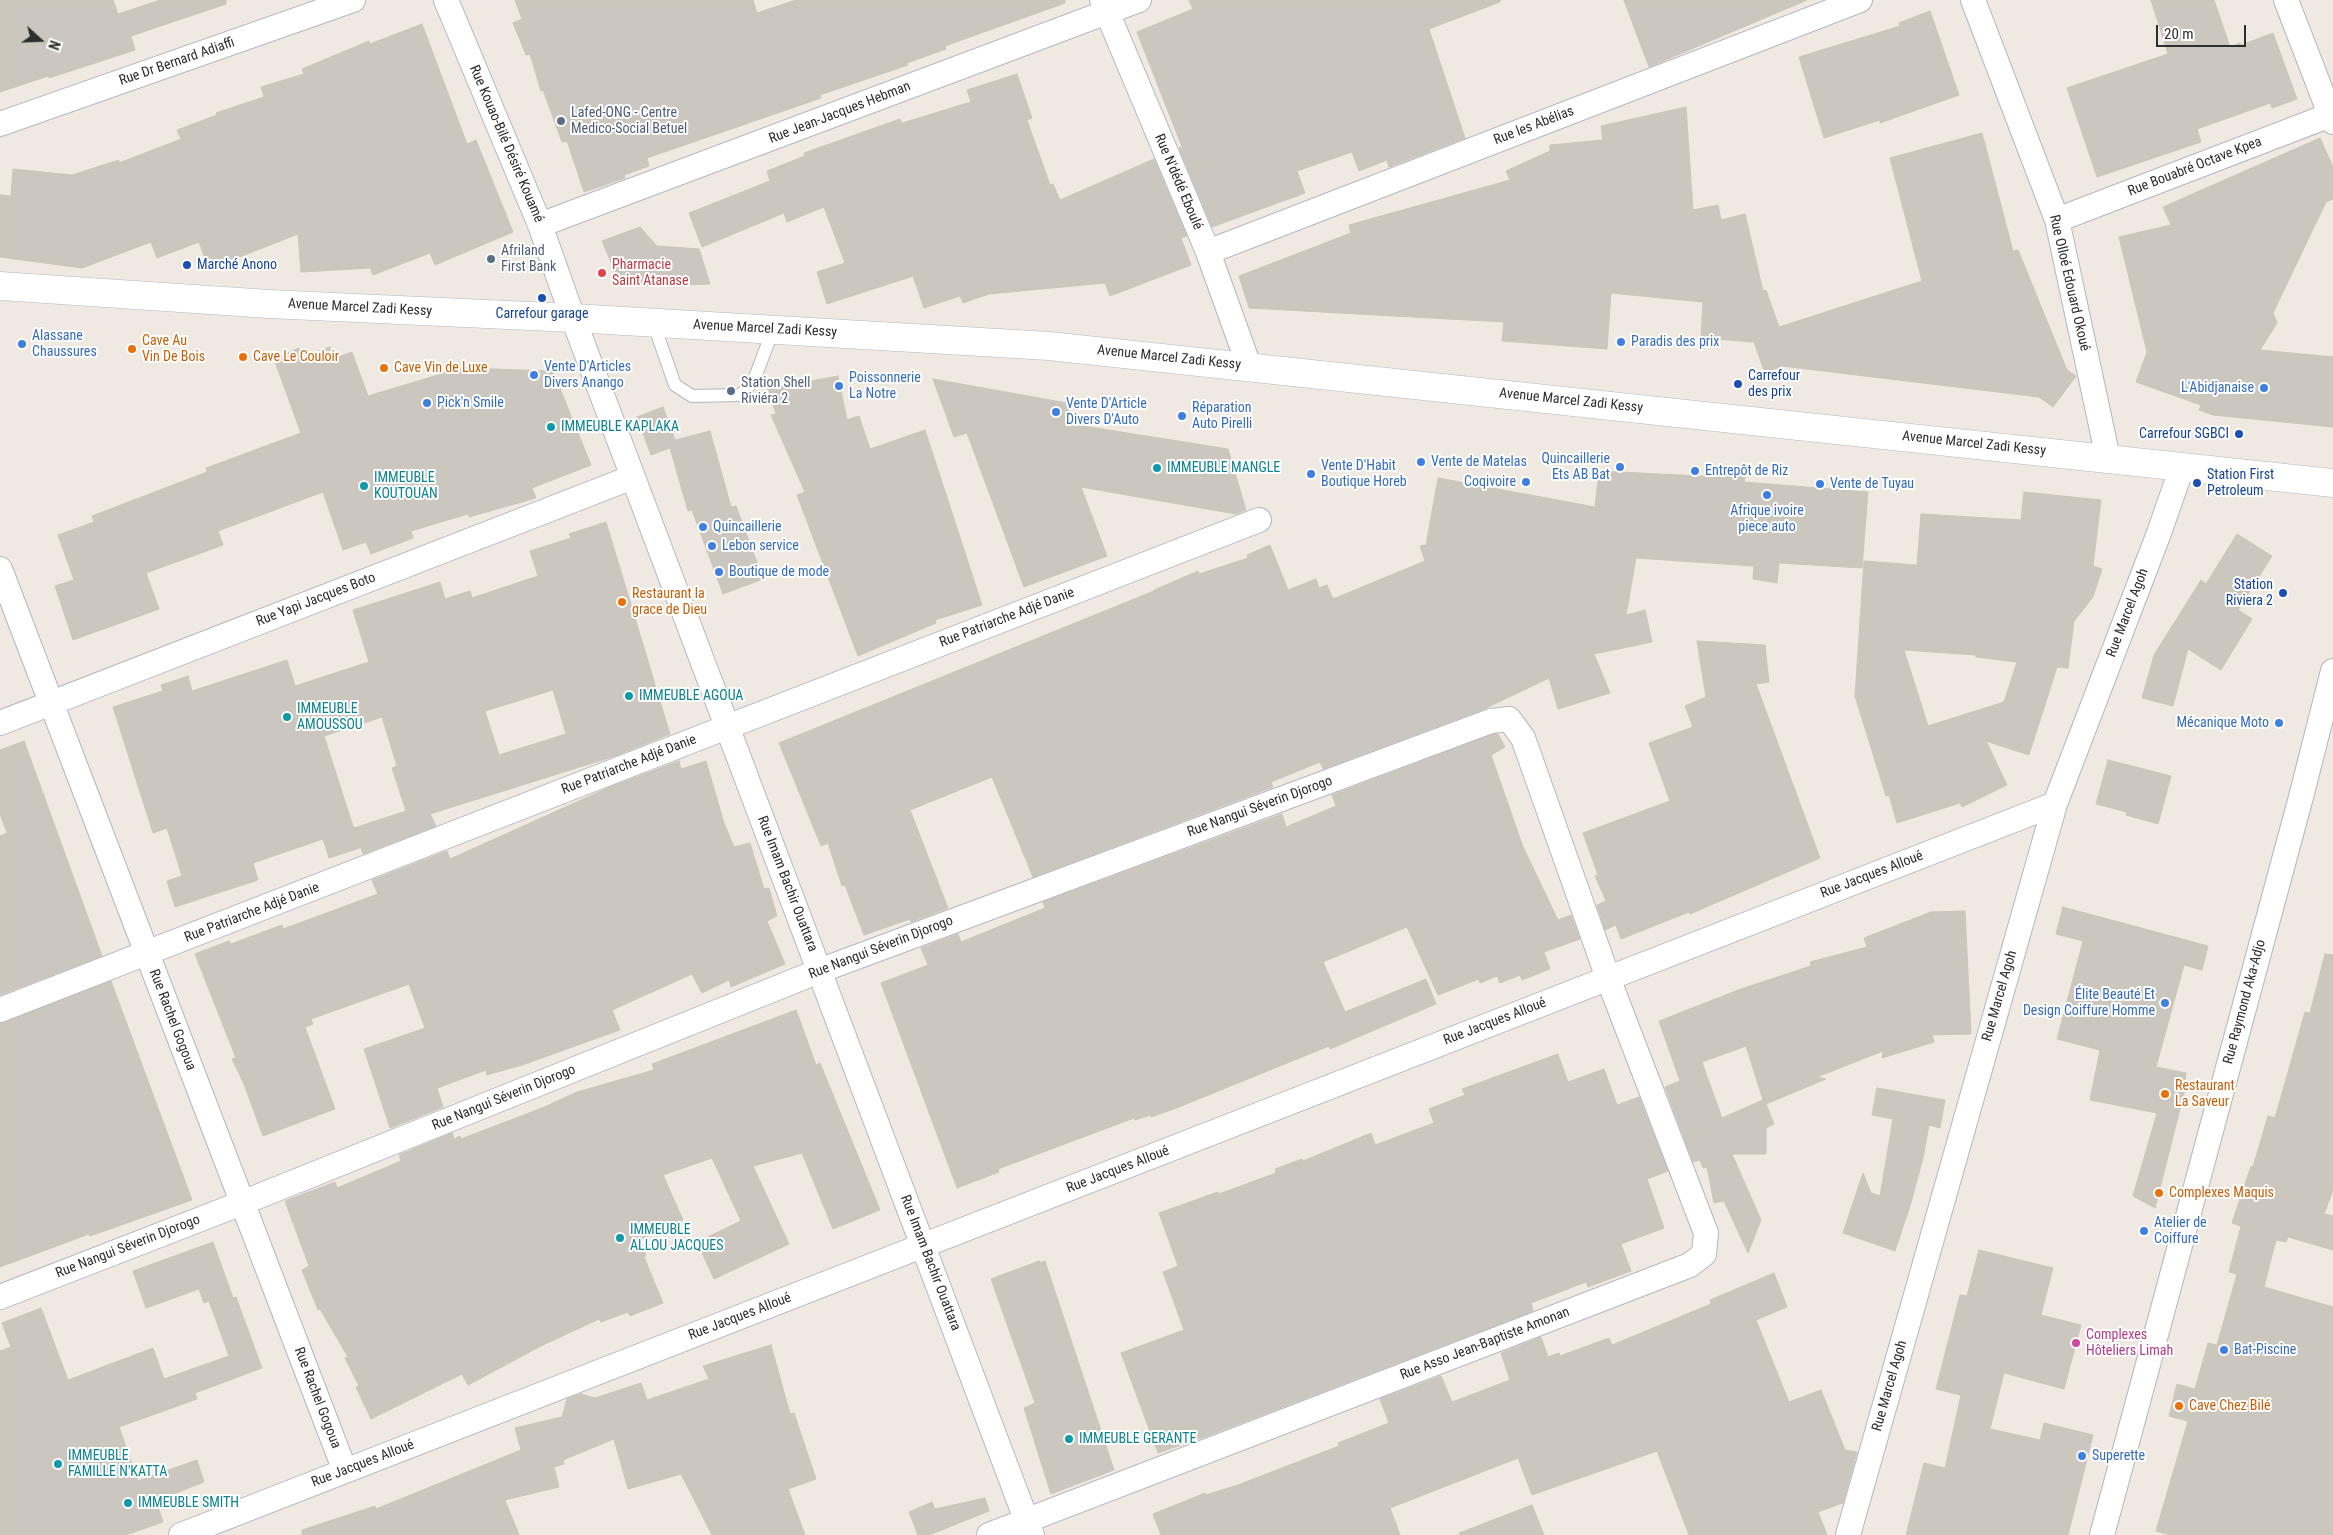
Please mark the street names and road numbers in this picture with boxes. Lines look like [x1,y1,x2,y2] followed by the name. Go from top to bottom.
[117,34,237,90] street label: Rue Dr Bernard Adiaffi
[465,63,547,225] street label: Rue Kouao-Bilé Désiré Kouamé
[767,78,913,148] street label: Rue Jean-Jacques Hebman
[1492,103,1576,149] street label: Rue les Abélias
[1150,132,1206,232] street label: Rue N'dédé Eboulé
[2126,134,2264,200] street label: Rue Bouabré Octave Kpea
[2045,213,2093,353] street label: Rue Olloé Edouard Okoué
[287,296,433,320] street label: Avenue Marcel Zadi Kessy
[692,317,838,341] street label: Avenue Marcel Zadi Kessy
[1096,342,1242,374] street label: Avenue Marcel Zadi Kessy
[1498,385,1644,417] street label: Avenue Marcel Zadi Kessy
[1901,428,2047,460] street label: Avenue Marcel Zadi Kessy
[2103,566,2153,660] street label: Rue Marcel Agoh
[254,570,378,630] street label: Rue Yapi Jacques Boto
[937,585,1077,651] street label: Rue Patriarche Adjé Danie
[559,732,699,798] street label: Rue Patriarche Adjé Danie
[1185,773,1335,841] street label: Rue Nangui Séverin Djorogo
[753,814,821,954] street label: Rue Imam Bachir Ouattara
[1818,848,1926,902] street label: Rue Jacques Alloué
[182,880,322,946] street label: Rue Patriarche Adjé Danie
[807,913,955,983] street label: Rue Nangui Séverin Djorogo
[2220,938,2270,1066] street label: Rue Raymond Aka-Adjo
[1979,949,2021,1043] street label: Rue Marcel Agoh
[145,967,199,1073] street label: Rue Rachel Gogoua
[1441,995,1549,1049] street label: Rue Jacques Alloué
[430,1062,578,1134] street label: Rue Nangui Séverin Djorogo
[1064,1143,1172,1197] street label: Rue Jacques Alloué
[896,1193,964,1333] street label: Rue Imam Bachir Ouattara
[54,1212,202,1282] street label: Rue Nangui Séverin Djorogo
[686,1290,794,1344] street label: Rue Jacques Alloué
[1398,1304,1572,1384] street label: Rue Asso Jean-Baptiste Amonan
[1869,1339,1911,1433] street label: Rue Marcel Agoh
[290,1345,344,1451] street label: Rue Rachel Gogoua
[309,1437,417,1491] street label: Rue Jacques Alloué

